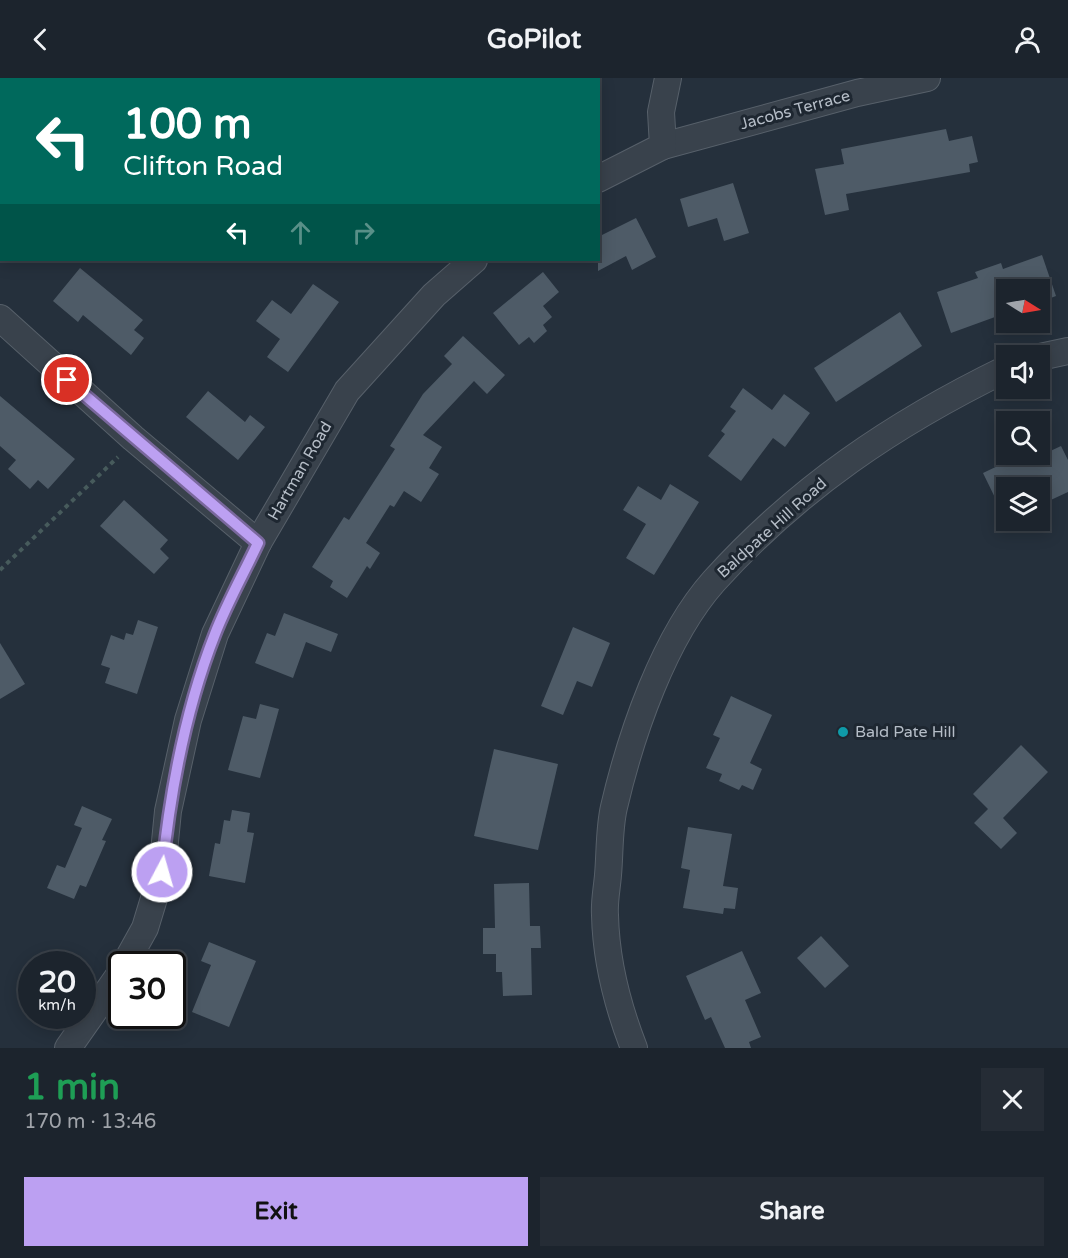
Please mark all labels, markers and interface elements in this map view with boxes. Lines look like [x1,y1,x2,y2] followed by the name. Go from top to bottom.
[24,23,57,56] icon: back
[487,23,581,56] text: GoPilot
[1011,23,1044,56] icon: person
[738,86,852,134] street label: Jacobs Terrace
[123,99,252,150] text: 100 m
[24,102,102,180] icon: left
[123,150,283,183] text: Clifton Road
[221,216,254,249] icon: left
[284,216,317,249] icon: ahead
[347,216,380,249] icon: right
[996,279,1050,333] north arrow
[996,279,1050,531] map controls
[996,345,1050,399] button: sound
[41,354,92,405] pin
[50,363,83,396] icon: arrive
[996,411,1050,465] button: search
[264,418,336,524] street label: Hartman Road
[713,474,831,582] street label: Baldpate Hill Road
[996,477,1050,531] button: layers
[855,722,956,742] place label: Bald Pate Hill
[836,725,850,739] marker: Bald Pate Hill
[130,840,194,904] position arrow
[108,951,186,1029] speed limit sign: 30
[38,964,76,1001] text: 20
[38,996,76,1014] text: km/h
[24,1066,120,1109] text: 1 min
[981,1068,1044,1131] button: close
[24,1110,156,1134] text: 170 m · 13:46
[24,1177,528,1246] button: Exit
[540,1177,1044,1246] button: Share

